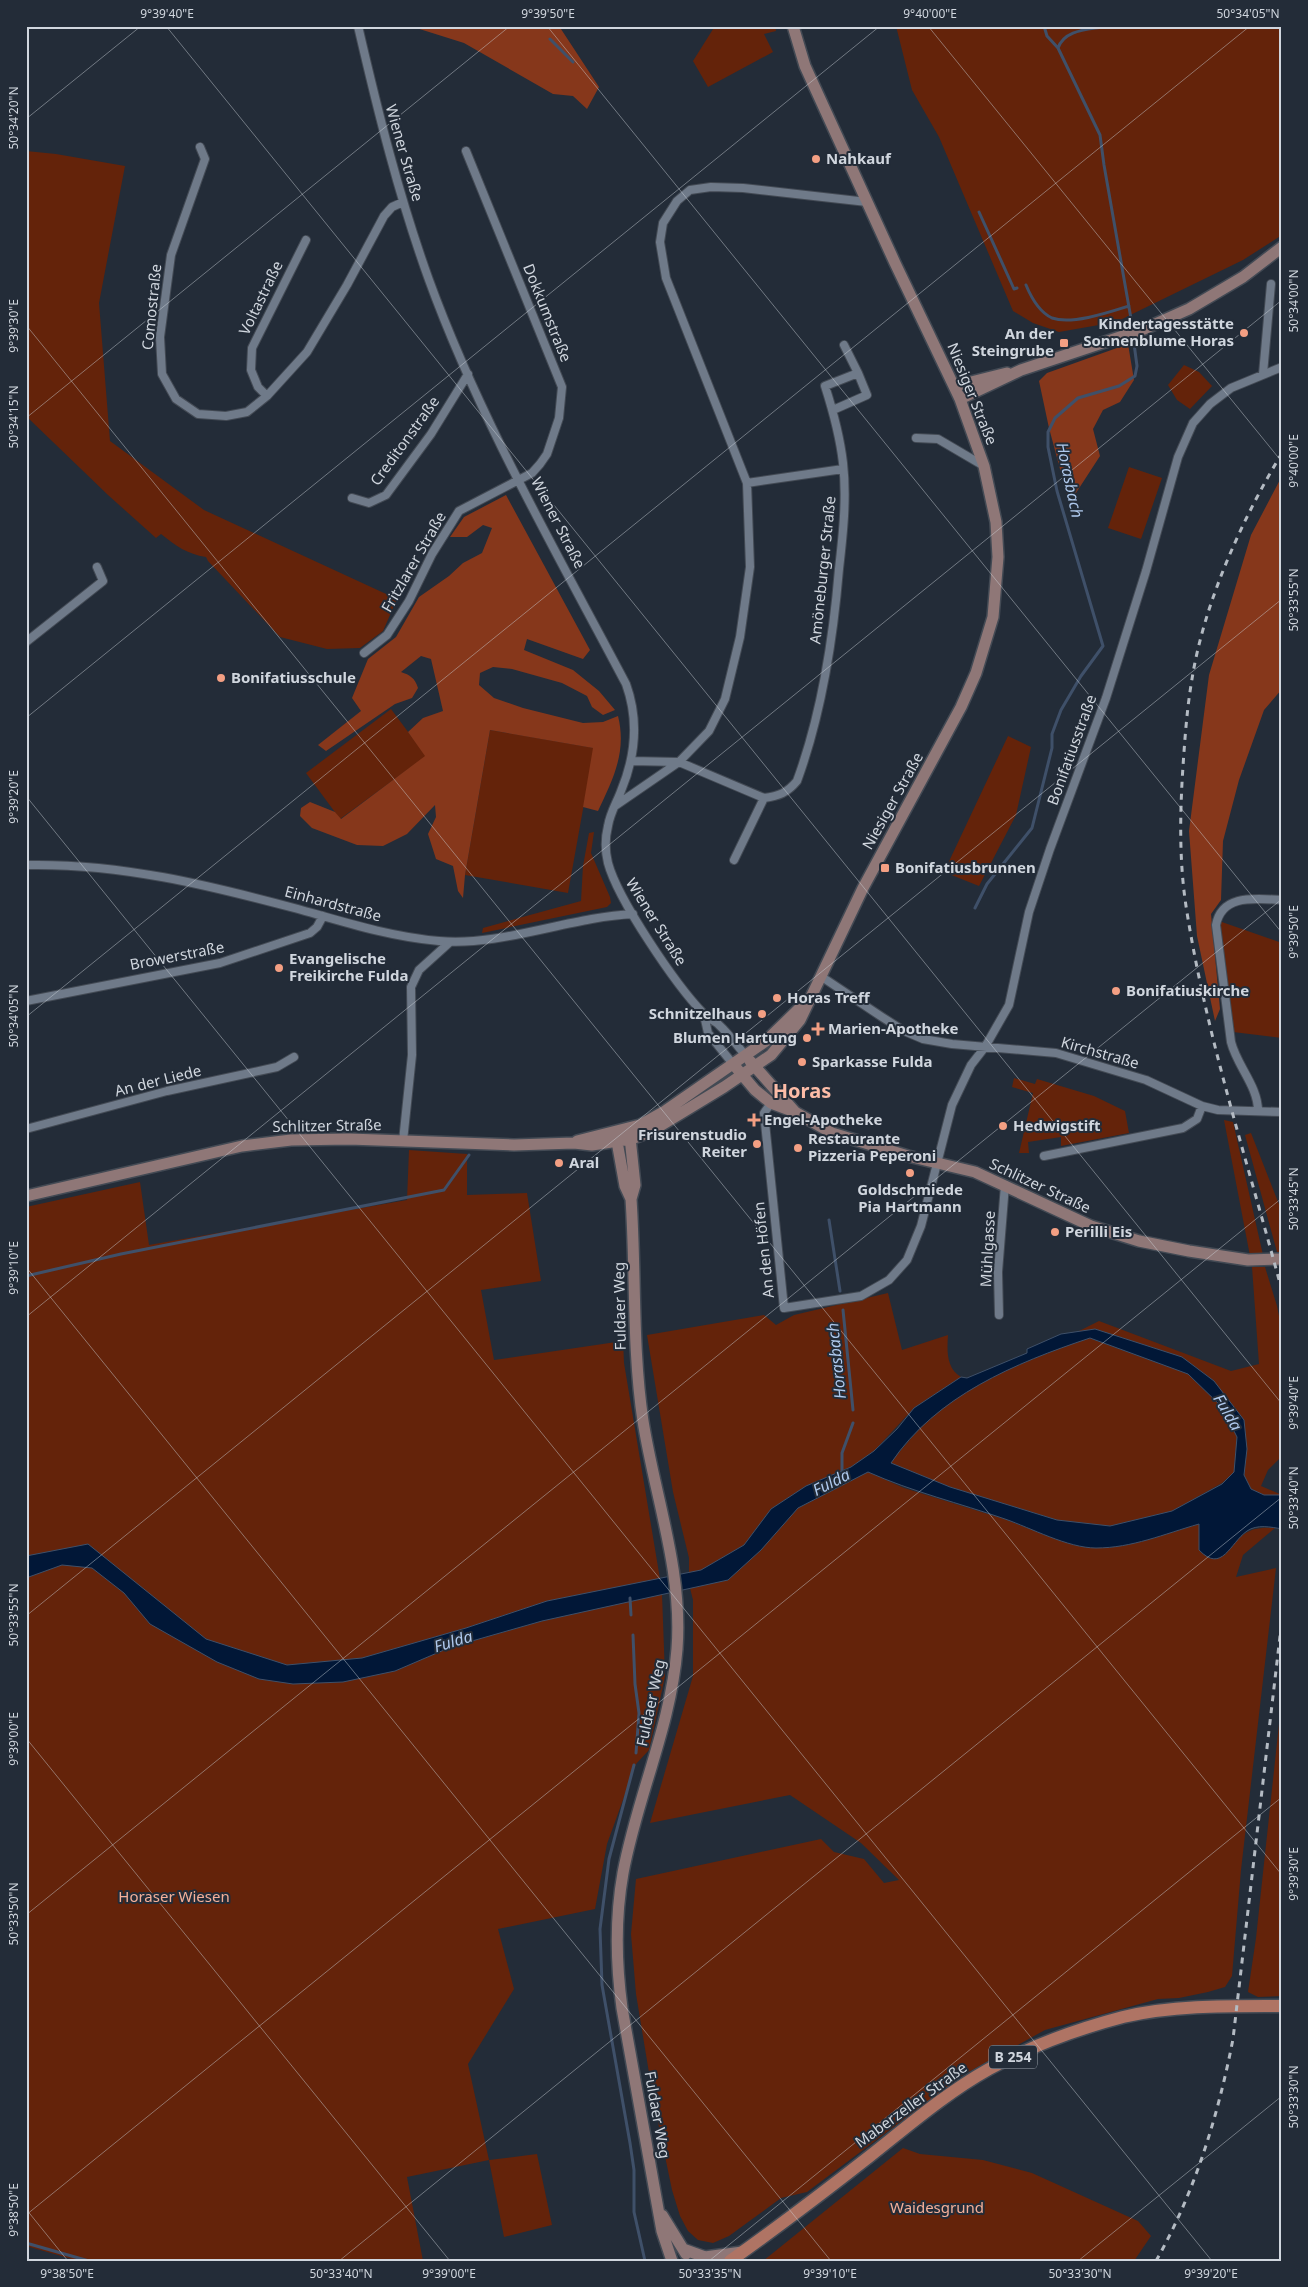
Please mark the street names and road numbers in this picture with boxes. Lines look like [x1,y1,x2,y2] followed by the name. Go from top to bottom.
[382,102,428,204] street label: Wiener Straße
[234,257,287,338] street label: Voltastraße
[519,261,577,365] street label: Dokkumstraße
[137,263,165,351] street label: Comostraße
[943,340,1003,448] street label: Niesiger Straße
[365,392,443,489] street label: Creditonstraße
[527,473,591,572] street label: Wiener Straße
[804,495,840,645] street label: Amöneburger Straße
[376,508,450,615] street label: Fritzlarer Straße
[1042,692,1100,808] street label: Bonifatiusstraße
[857,748,927,853] street label: Niesiger Straße
[622,874,692,969] street label: Wiener Straße
[283,881,384,926] street label: Einhardstraße
[128,936,226,974] street label: Browerstraße
[1059,1031,1142,1073] street label: Kirchstraße
[112,1060,203,1100] street label: An der Liede
[272,1114,382,1136] street label: Schlitzer Straße
[987,1153,1094,1217] street label: Schlitzer Straße
[748,1201,778,1299] street label: An den Höfen
[975,1210,999,1288] street label: Mühlgasse
[608,1262,630,1350] street label: Fuldaer Weg
[631,1657,669,1748] street label: Fuldaer Weg
[989,2045,1037,2068] road number: B 254
[850,2057,970,2152] street label: Maberzeller Straße
[640,2070,676,2160] street label: Fuldaer Weg

